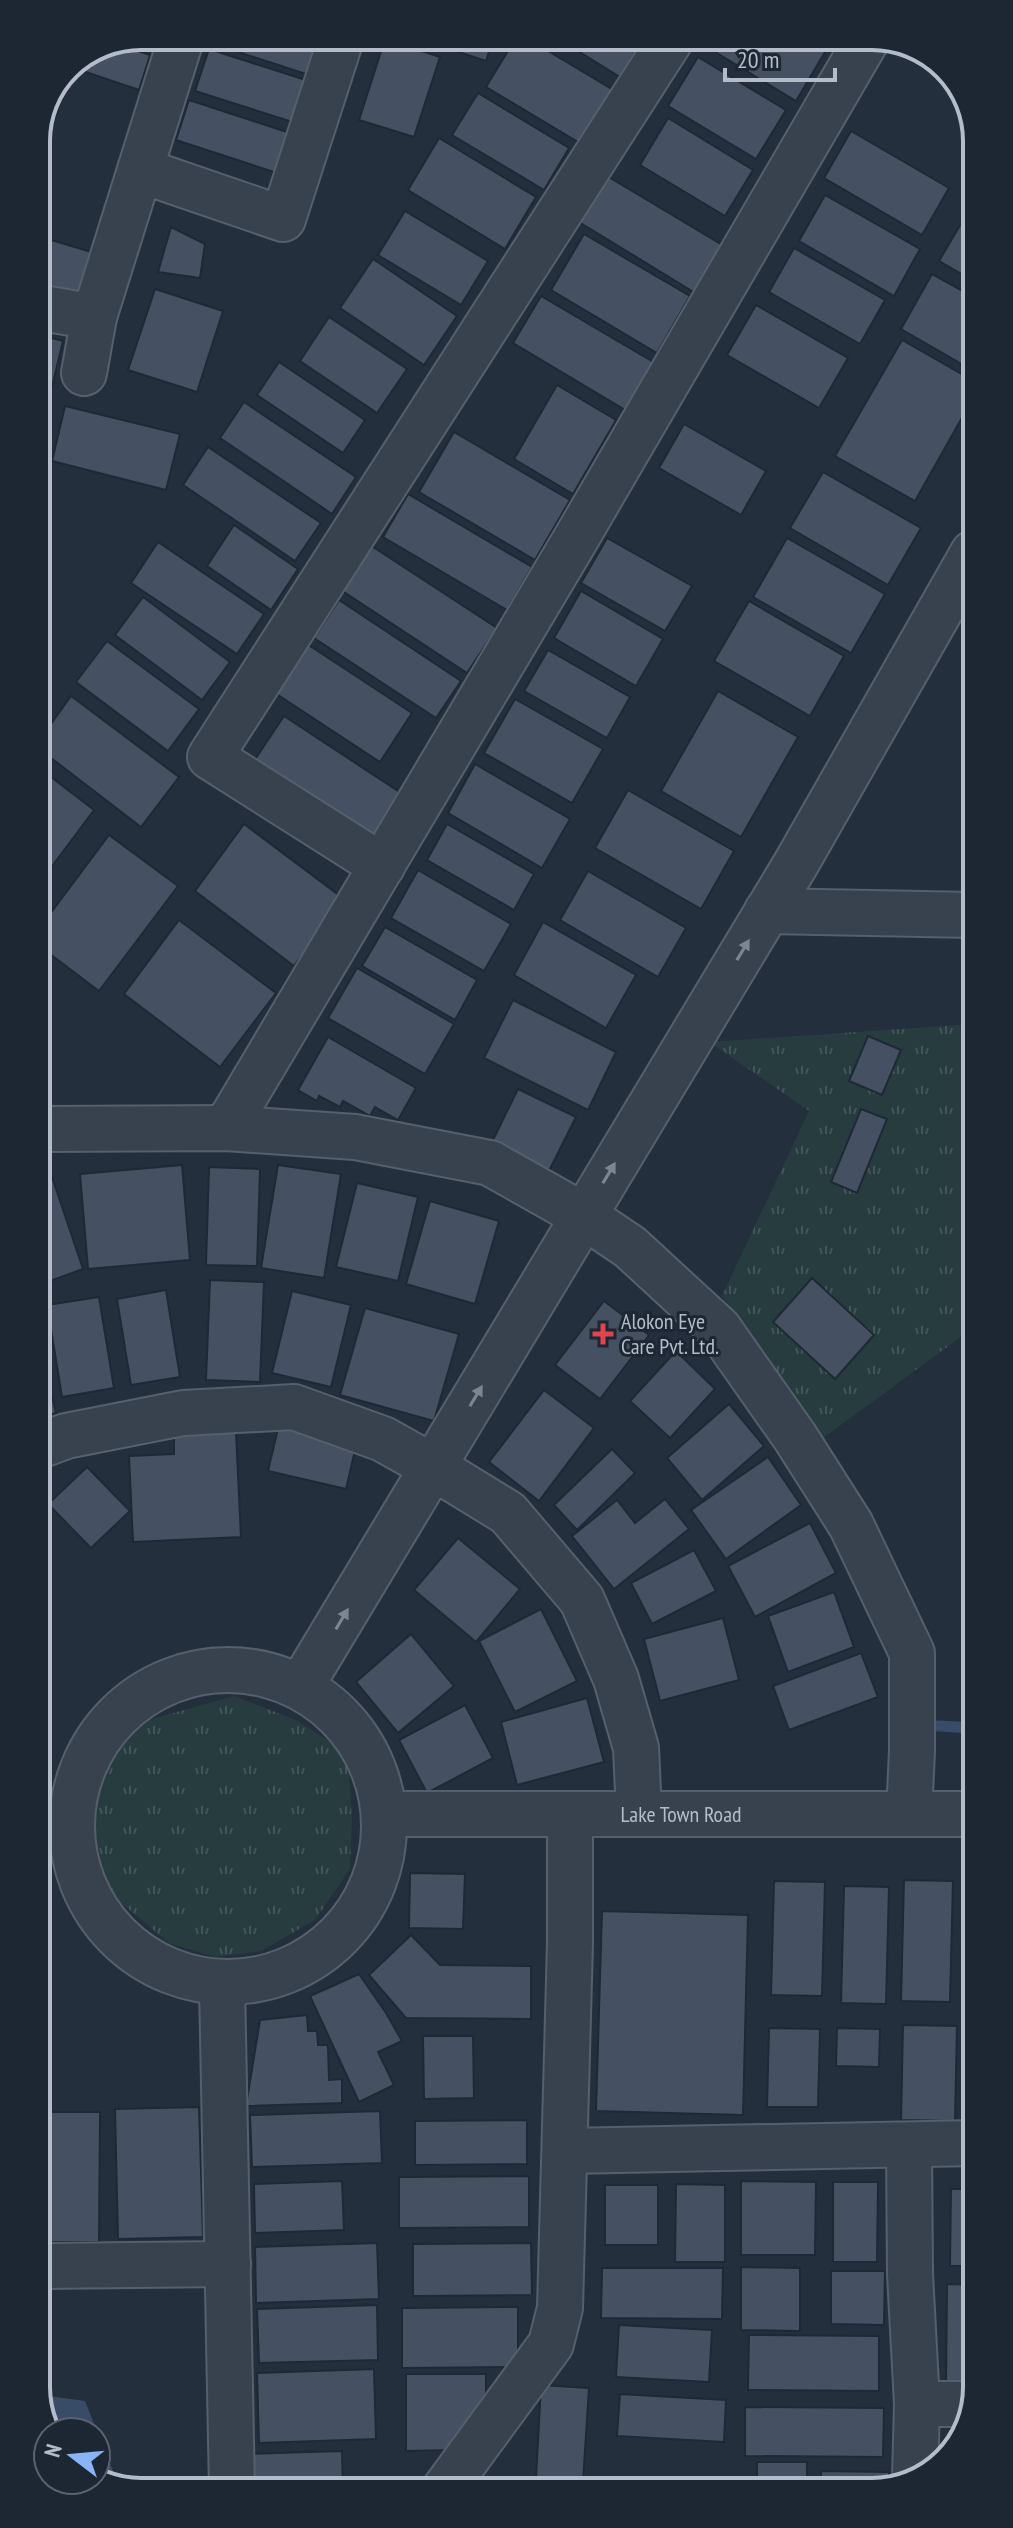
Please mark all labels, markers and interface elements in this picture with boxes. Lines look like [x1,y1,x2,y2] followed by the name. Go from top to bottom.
[725,32,835,82] scale bar
[737,44,779,75] text: 20 m
[736,939,750,961] one-way arrow
[602,1162,616,1184] one-way arrow
[621,1307,719,1360] place label: Alokon Eye Care Pvt. Ltd.
[592,1323,614,1345] marker: Alokon Eye Care Pvt. Ltd.
[468,1385,482,1407] one-way arrow
[334,1608,348,1630] one-way arrow
[621,1800,741,1828] street label: Lake Town Road
[32,2416,112,2496] north arrow
[38,2441,68,2460] text: N

